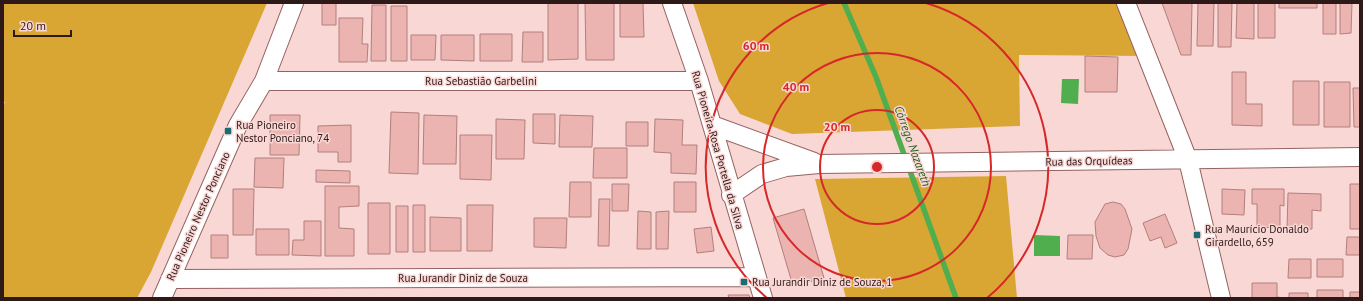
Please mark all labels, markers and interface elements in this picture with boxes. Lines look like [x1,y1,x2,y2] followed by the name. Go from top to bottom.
[14,12,71,38] scale bar
[20,18,46,33] text: 20 m
[743,38,769,53] text: 60 m
[689,69,747,231] street label: Rua Pioneira Rosa Portella da Silva
[425,74,537,88] street label: Rua Sebastião Garbelini
[783,79,809,94] text: 40 m
[891,104,935,188] water label: Córrego Nazareth
[236,118,329,145] place label: Rua Pioneiro Nestor Ponciano, 74
[824,119,850,134] text: 20 m
[223,126,233,136] marker: Rua Pioneiro Nestor Ponciano, 74
[163,149,233,283] street label: Rua Pioneiro Nestor Ponciano
[1045,153,1133,169] street label: Rua das Orquídeas
[870,160,884,174] centre of rings
[1205,222,1309,249] place label: Rua Maurício Donaldo Girardello, 659
[1192,230,1202,240] marker: Rua Maurício Donaldo Girardello, 659
[398,271,528,285] street label: Rua Jurandir Diniz de Souza
[752,275,892,289] place label: Rua Jurandir Diniz de Souza, 1
[739,277,749,287] marker: Rua Jurandir Diniz de Souza, 1

